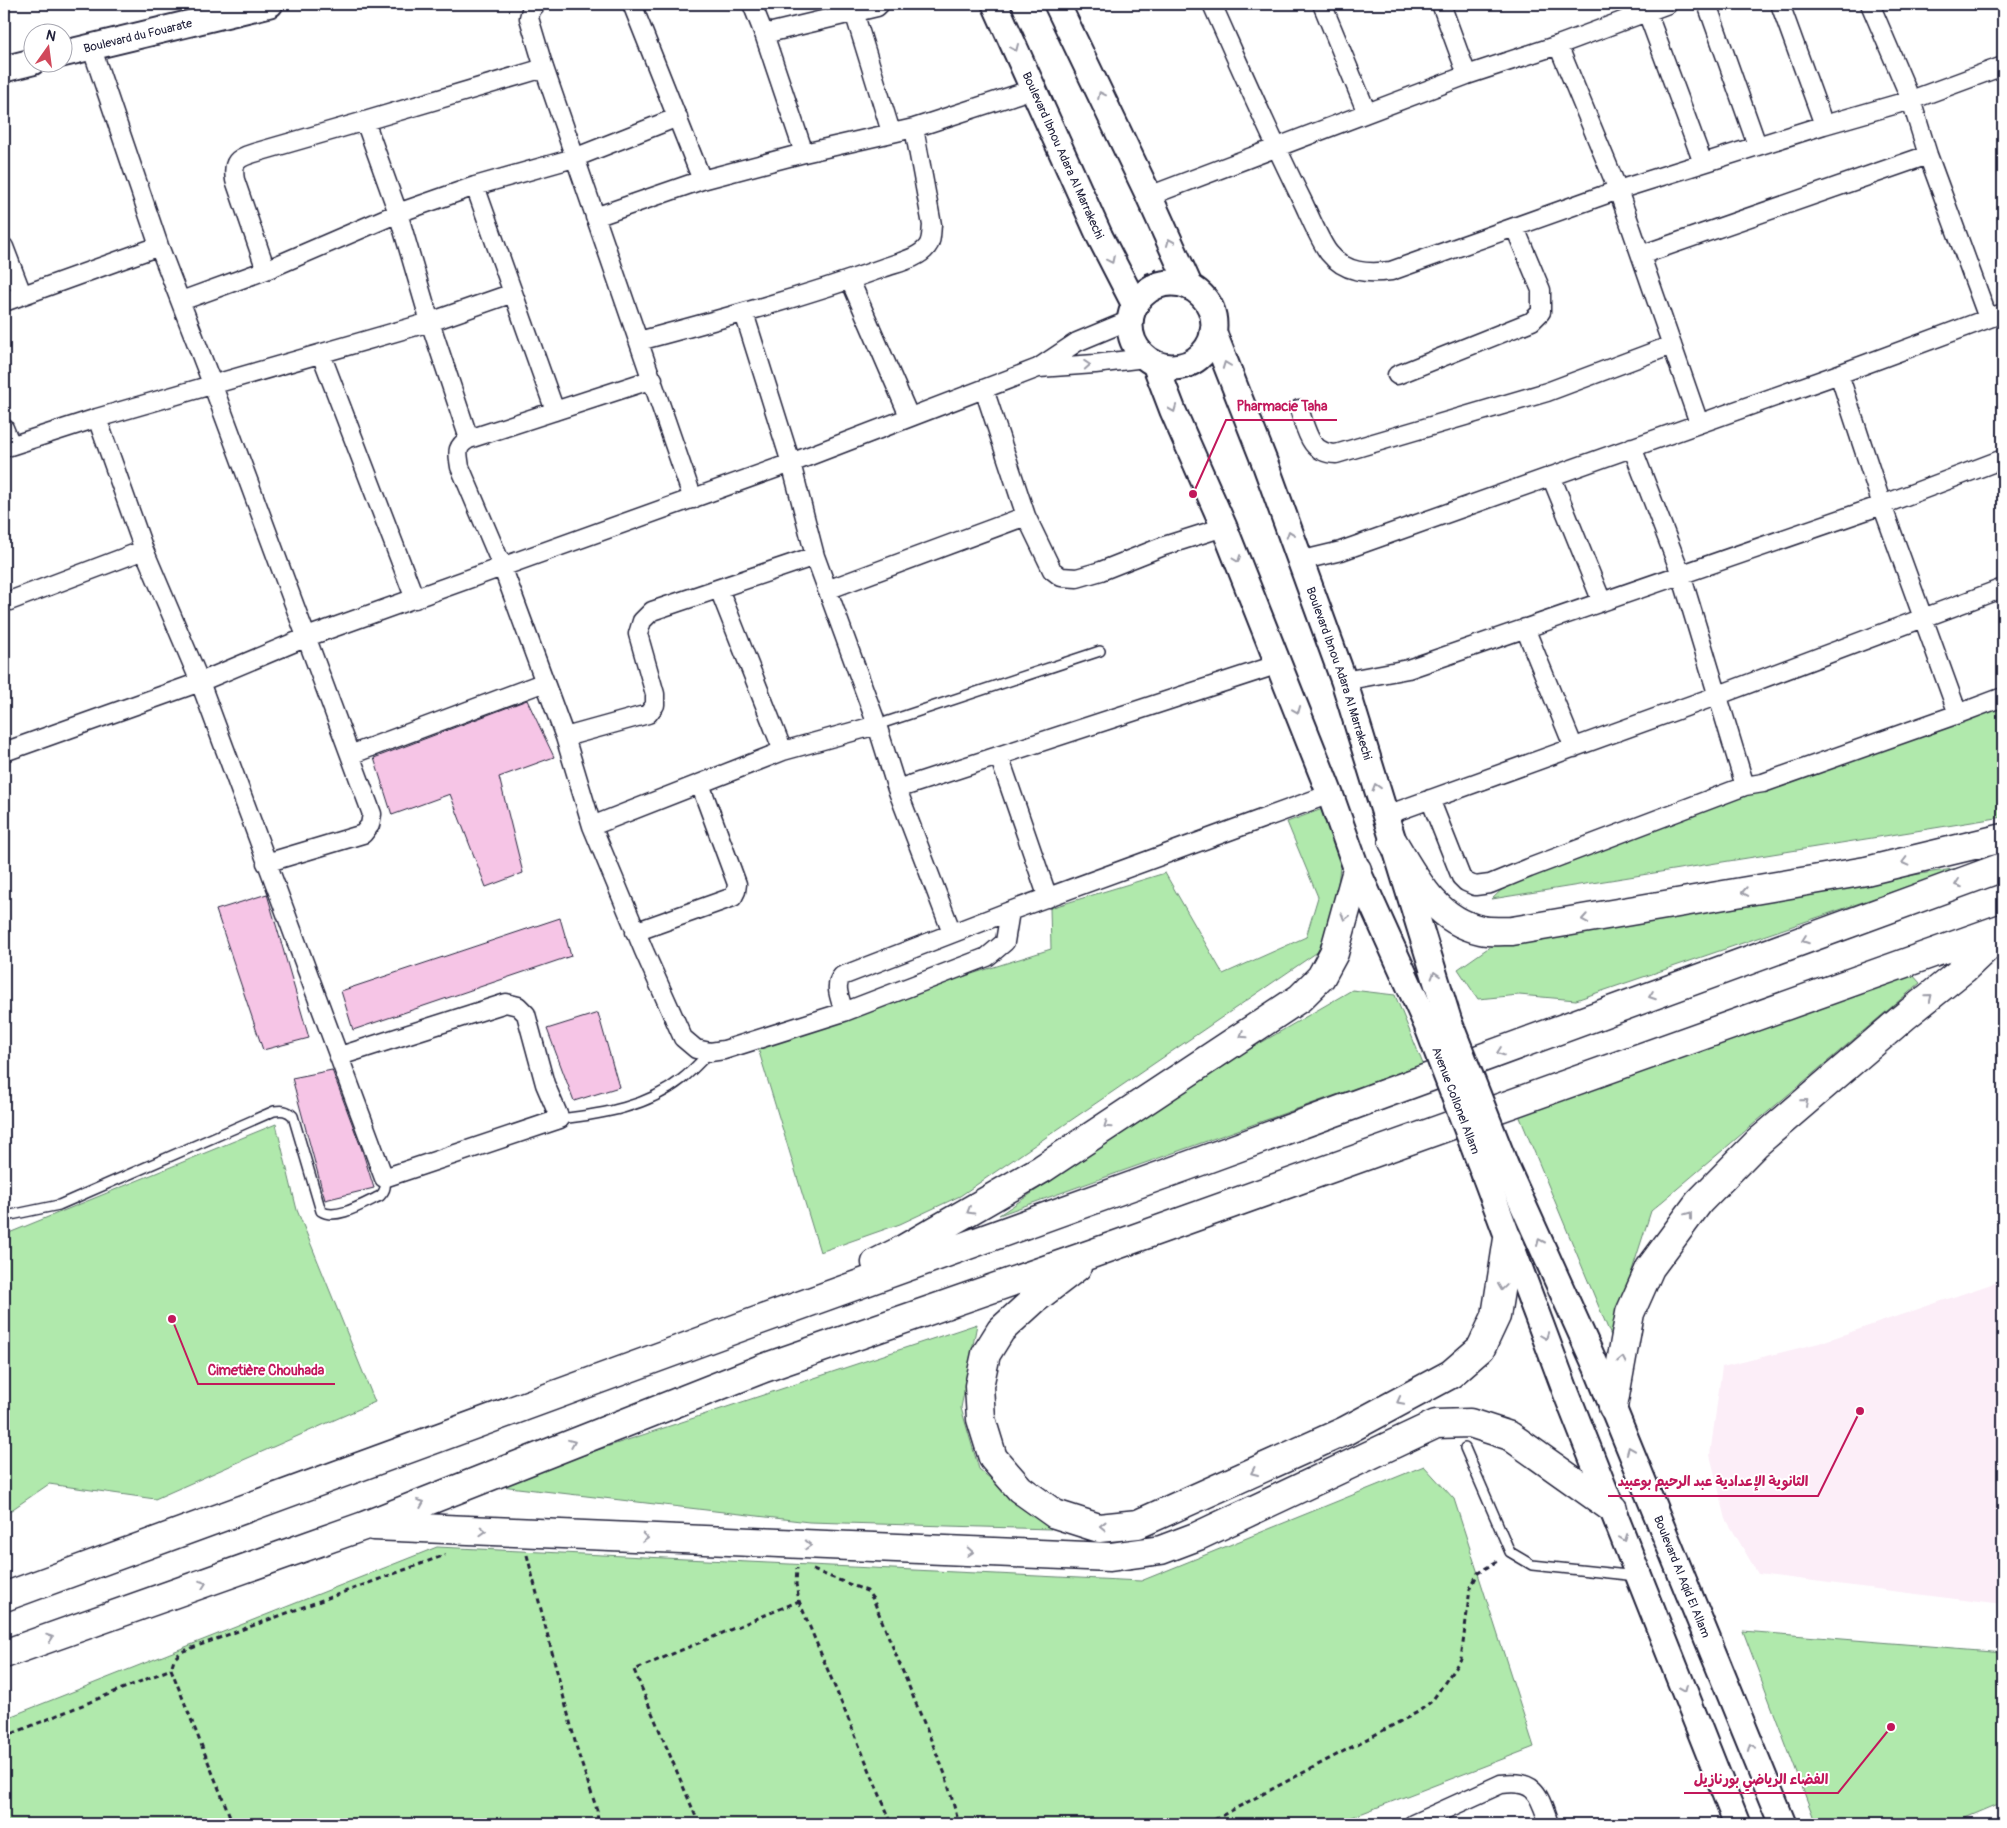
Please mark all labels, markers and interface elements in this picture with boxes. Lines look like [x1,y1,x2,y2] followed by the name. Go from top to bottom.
[82,16,194,57] street label: Boulevard du Fouarate
[22,22,72,72] north arrow
[44,26,58,45] text: N
[1008,43,1019,52] one-way arrow
[1019,70,1107,242] street label: Boulevard Ibnou Adara Al Marrakechi
[1097,91,1107,100] one-way arrow
[1166,238,1177,247] one-way arrow
[1105,255,1115,264] one-way arrow
[1083,359,1091,370] one-way arrow
[1222,361,1233,370] one-way arrow
[1226,391,1337,420] callout: Pharmacie Taha
[1237,398,1328,415] text: Pharmacie Taha
[1167,405,1177,413] one-way arrow
[1286,530,1296,538] one-way arrow
[1231,554,1241,562] one-way arrow
[1303,585,1375,762] street label: Boulevard Ibnou Adara Al Marrakechi
[1290,705,1301,714] one-way arrow
[1371,783,1381,791] one-way arrow
[1900,856,1909,867] one-way arrow
[1954,878,1962,888] one-way arrow
[1741,886,1750,896] one-way arrow
[1341,912,1351,921] one-way arrow
[1581,913,1589,923] one-way arrow
[1801,934,1810,944] one-way arrow
[1430,972,1440,980] one-way arrow
[1649,990,1657,1000] one-way arrow
[1923,994,1932,1002] one-way arrow
[1239,1029,1249,1038] one-way arrow
[1428,1045,1483,1157] street label: Avenue Collonel Allam
[1496,1046,1505,1056] one-way arrow
[1800,1098,1809,1107] one-way arrow
[1104,1119,1113,1128] one-way arrow
[967,1205,976,1215] one-way arrow
[1684,1212,1692,1221] one-way arrow
[1535,1238,1546,1247] one-way arrow
[1497,1283,1507,1291] one-way arrow
[1539,1331,1549,1340] one-way arrow
[198,1355,335,1384] callout: Cimetière Chouhada
[1616,1355,1627,1364] one-way arrow
[208,1362,325,1379] text: Cimetière Chouhada
[1396,1395,1405,1405] one-way arrow
[567,1439,576,1450] one-way arrow
[1626,1447,1636,1455] one-way arrow
[1250,1466,1259,1476] one-way arrow
[1608,1467,1818,1496] callout: الثانوية الإعدادية عبد الرحيم بوعبيد
[1618,1473,1809,1492] text: الثانوية الإعدادية عبد الرحيم بوعبيد
[416,1499,425,1509] one-way arrow
[1650,1514,1713,1640] street label: Boulevard Al Aqid El Allam
[1098,1521,1106,1531] one-way arrow
[479,1525,487,1536] one-way arrow
[642,1533,650,1543] one-way arrow
[1618,1533,1628,1541] one-way arrow
[804,1540,812,1551] one-way arrow
[966,1547,974,1558] one-way arrow
[198,1580,207,1590] one-way arrow
[45,1634,53,1644] one-way arrow
[1678,1684,1688,1693] one-way arrow
[1747,1743,1757,1752] one-way arrow
[1684,1764,1838,1793] callout: الفضاء الرياضي بورنازيل
[1694,1771,1829,1792] text: الفضاء الرياضي بورنازيل

